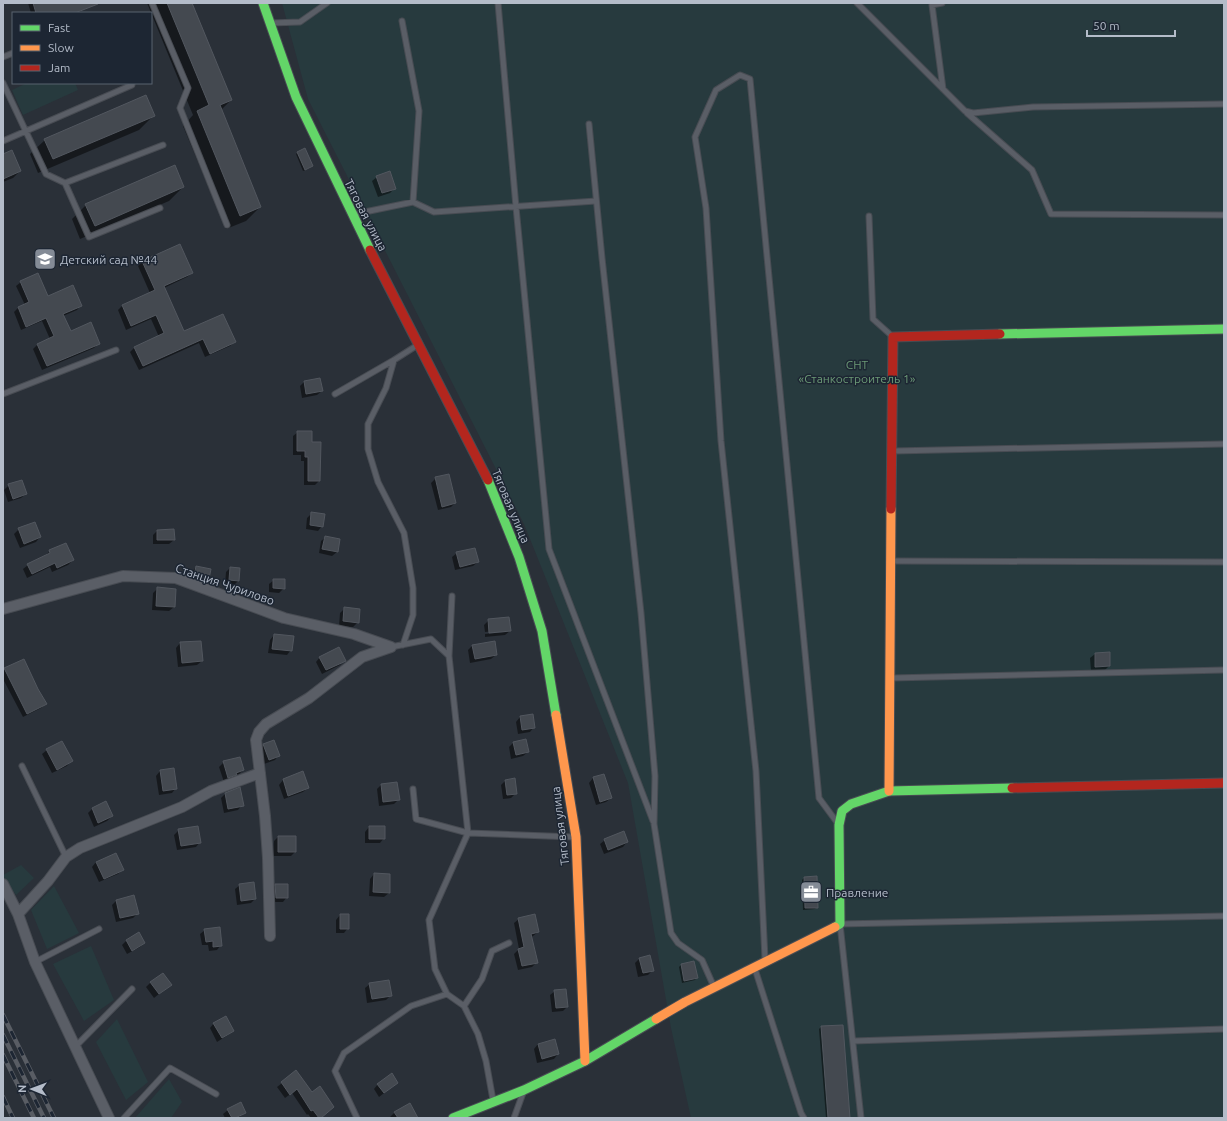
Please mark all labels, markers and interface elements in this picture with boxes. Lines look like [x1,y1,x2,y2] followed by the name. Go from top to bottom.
[12,12,152,84] legend
[1087,12,1175,38] scale bar
[1093,19,1120,32] text: 50 m
[48,21,70,34] text: Fast
[48,41,74,54] text: Slow
[48,61,70,74] text: Jam
[342,177,390,253] street label: Тяговая улица
[32,246,58,272] school or university icon: Детский сад №44
[60,253,158,266] place label: Детский сад №44
[799,358,916,385] park label: СНТ «Станкостроитель 1»
[490,467,532,545] street label: Тяговая улица
[174,561,276,607] street label: Станция Чурилово
[549,786,571,866] street label: Тяговая улица
[798,879,824,905] office icon: Правление
[826,886,888,899] place label: Правление
[12,1069,52,1109] north arrow
[16,1085,28,1093] text: N

